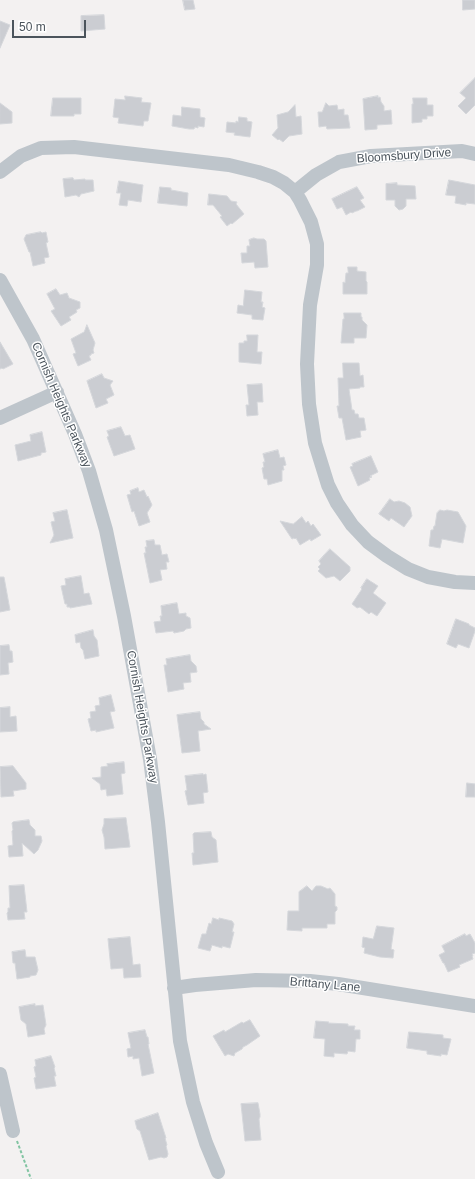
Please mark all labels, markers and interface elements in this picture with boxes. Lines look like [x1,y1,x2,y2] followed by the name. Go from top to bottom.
[14,12,88,38] scale bar
[19,20,46,34] text: 50 m
[356,146,452,166] street label: Bloomsbury Drive
[28,340,94,470] street label: Cornish Heights Parkway
[123,649,161,785] street label: Cornish Heights Parkway
[289,975,361,995] street label: Brittany Lane

